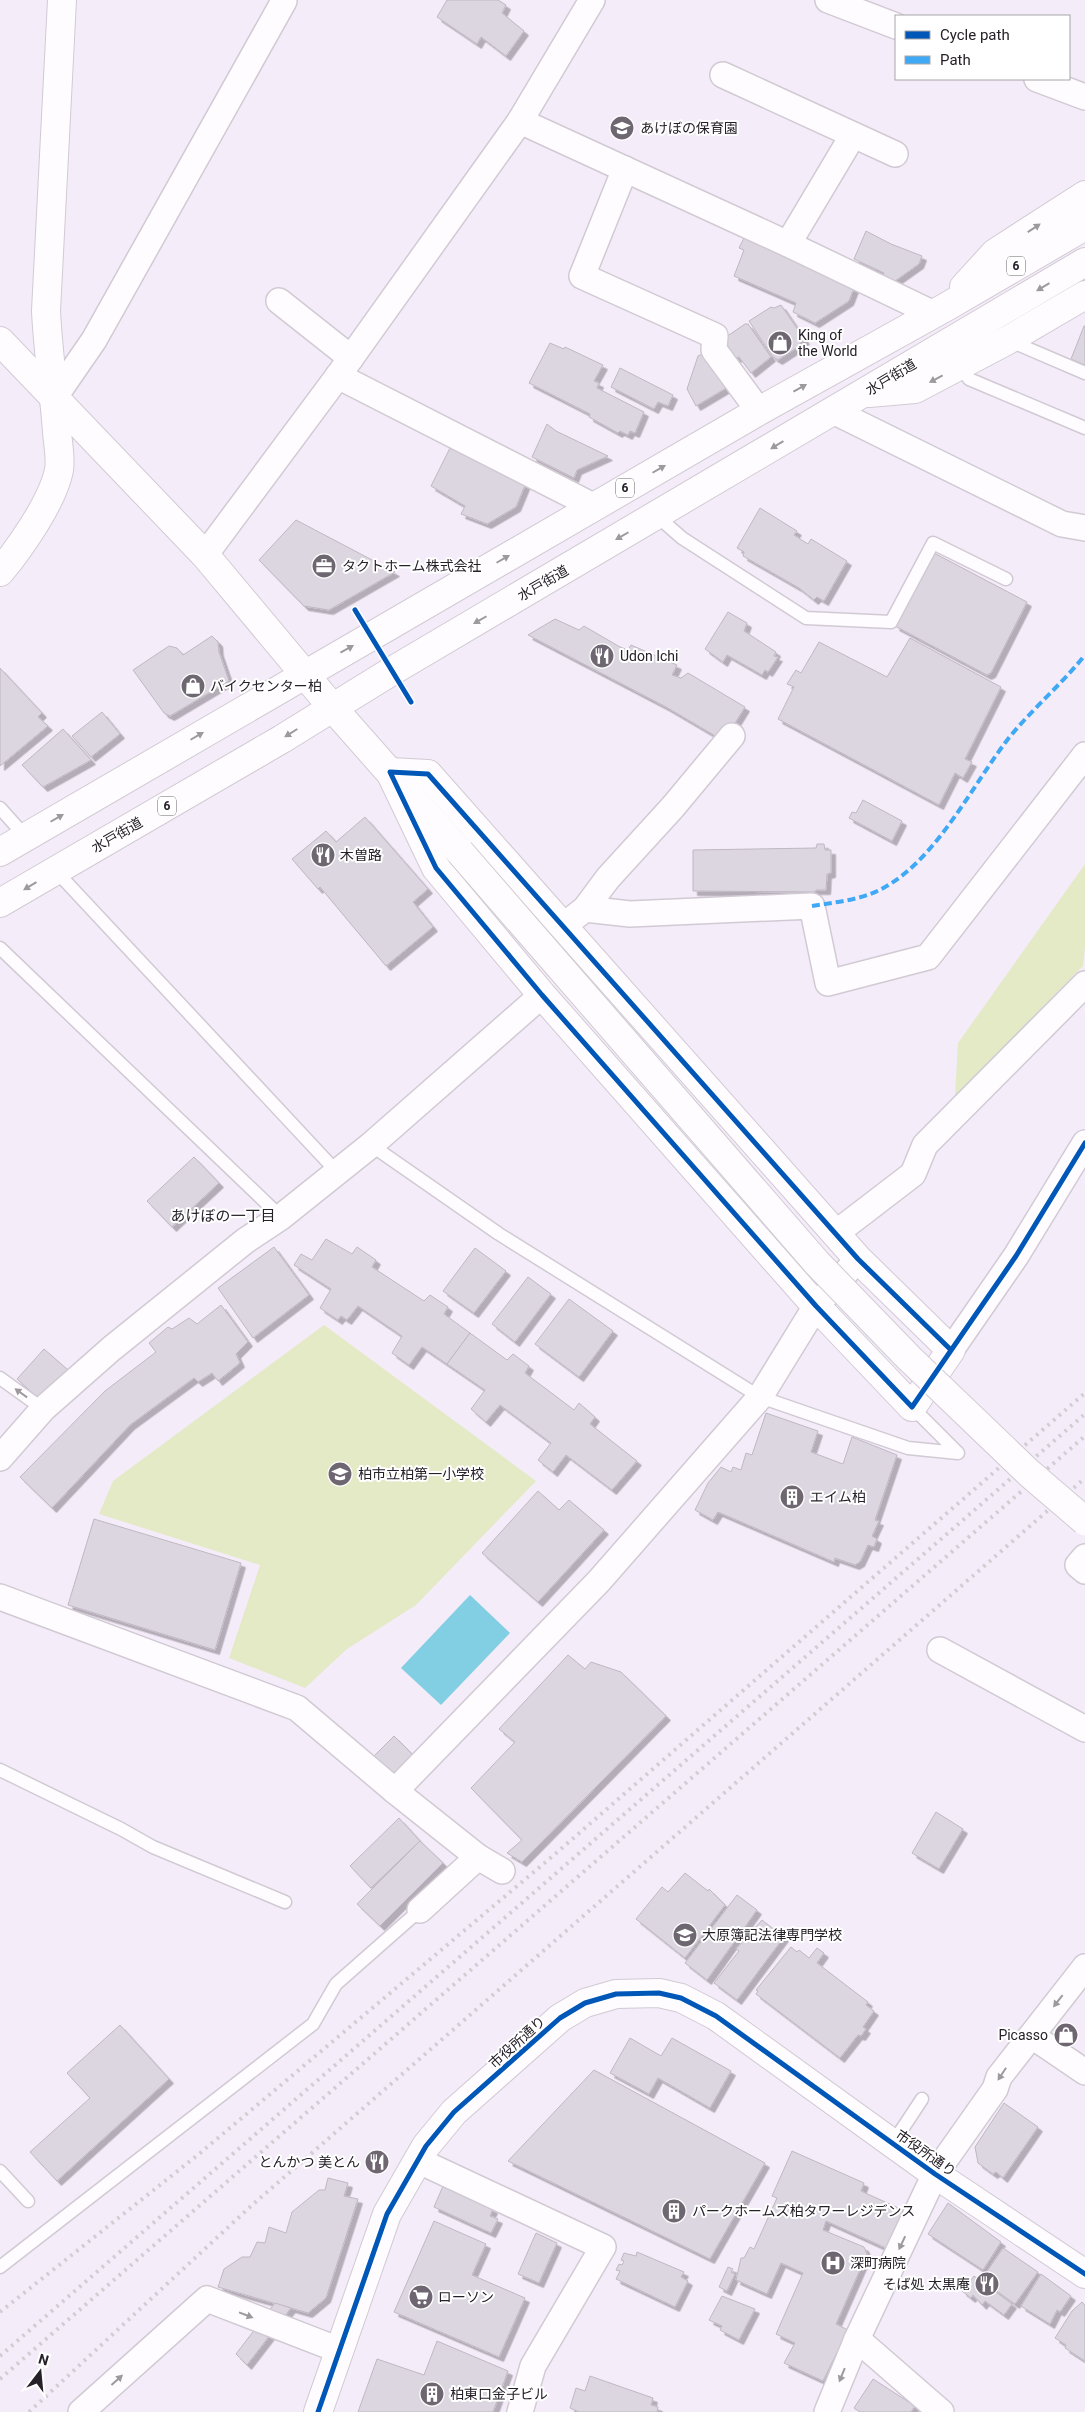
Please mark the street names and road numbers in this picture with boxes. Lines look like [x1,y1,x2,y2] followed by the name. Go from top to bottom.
[1007,256,1025,276] road number: 6
[863,356,919,398] street label: 水戸街道
[616,478,634,498] road number: 6
[515,562,571,604] street label: 水戸街道
[158,796,176,816] road number: 6
[89,814,145,856] street label: 水戸街道
[486,2013,548,2071] street label: 市役所通り
[893,2126,959,2180] street label: 市役所通り

